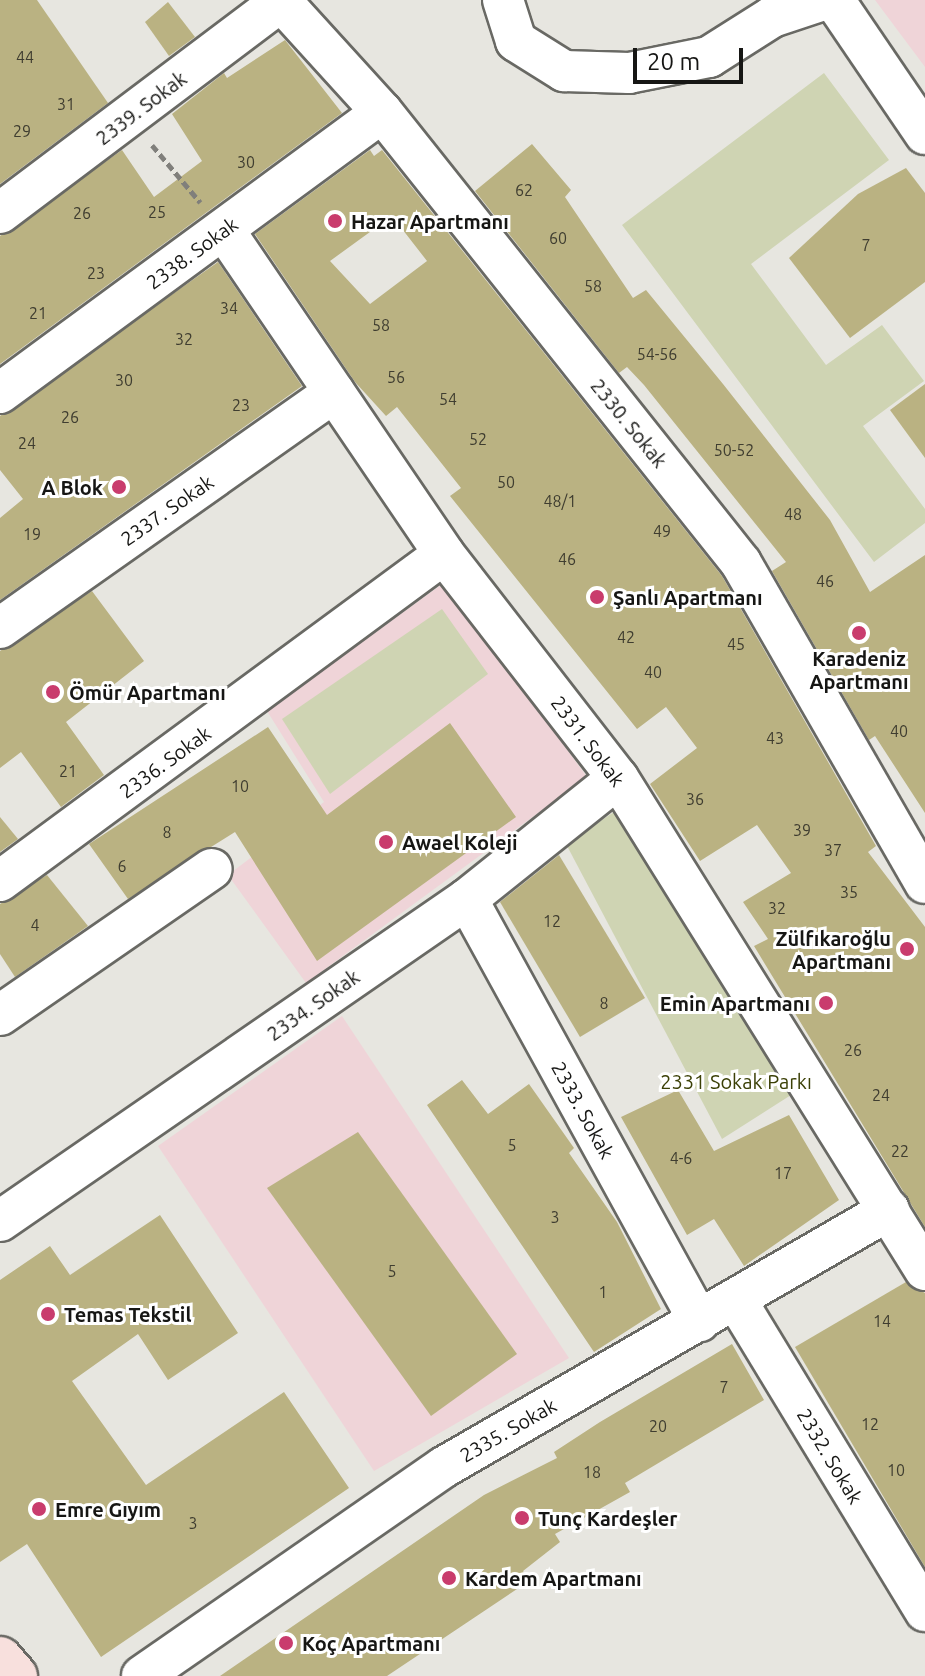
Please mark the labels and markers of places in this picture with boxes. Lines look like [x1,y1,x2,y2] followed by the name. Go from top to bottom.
[351,209,509,233] place label: Hazar Apartmanı
[326,212,344,230] marker: Hazar Apartmanı
[42,475,103,499] place label: A Blok
[110,478,128,496] marker: A Blok
[613,585,763,609] place label: Şanlı Apartmanı
[588,588,606,606] marker: Şanlı Apartmanı
[850,624,868,642] marker: Karadeniz Apartmanı
[809,646,909,693] place label: Karadeniz Apartmanı
[69,680,226,704] place label: Ömür Apartmanı
[44,683,62,701] marker: Ömür Apartmanı
[402,830,518,854] place label: Awael Koleji
[377,833,395,851] marker: Awael Koleji
[776,926,891,973] place label: Zülfıkaroğlu Apartmanı
[898,940,916,958] marker: Zülfıkaroğlu Apartmanı
[660,991,810,1015] place label: Emin Apartmanı
[817,994,835,1012] marker: Emin Apartmanı
[64,1302,191,1326] place label: Temas Tekstil
[39,1305,57,1323] marker: Temas Tekstil
[55,1497,161,1521] place label: Emre Gıyım
[30,1500,48,1518] marker: Emre Gıyım
[538,1506,678,1530] place label: Tunç Kardeşler
[513,1509,531,1527] marker: Tunç Kardeşler
[465,1566,642,1590] place label: Kardem Apartmanı
[440,1569,458,1587] marker: Kardem Apartmanı
[302,1631,440,1655] place label: Koç Apartmanı
[277,1634,295,1652] marker: Koç Apartmanı

